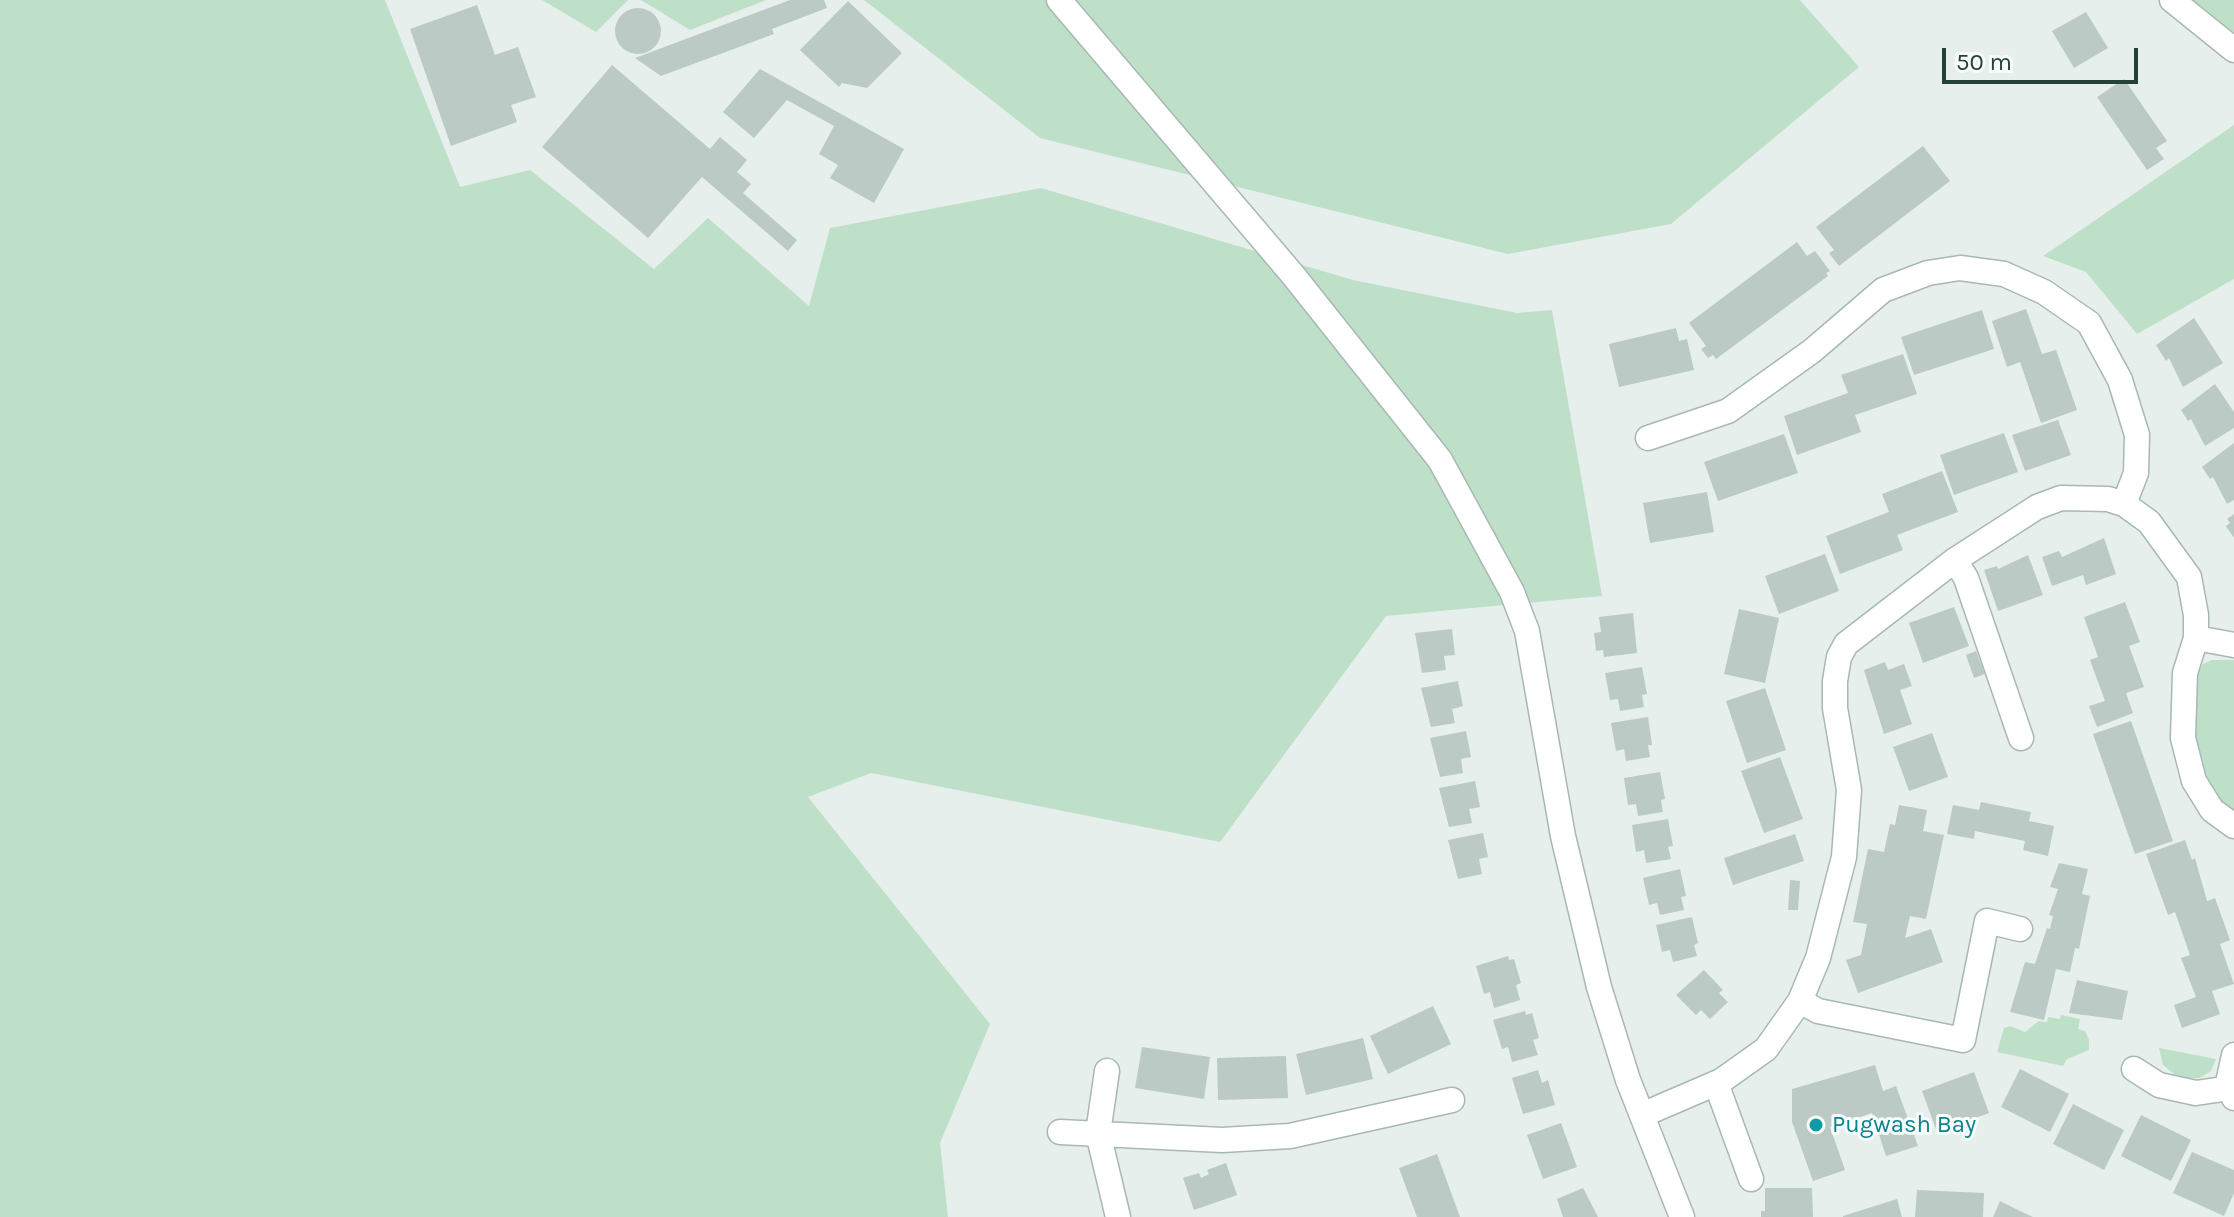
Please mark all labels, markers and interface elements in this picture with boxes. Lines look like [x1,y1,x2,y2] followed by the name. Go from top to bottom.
[1946,32,2142,82] scale bar
[1956,48,2012,76] text: 50 m
[1832,1111,1976,1139] place label: Pugwash Bay
[1807,1116,1825,1134] marker: Pugwash Bay

